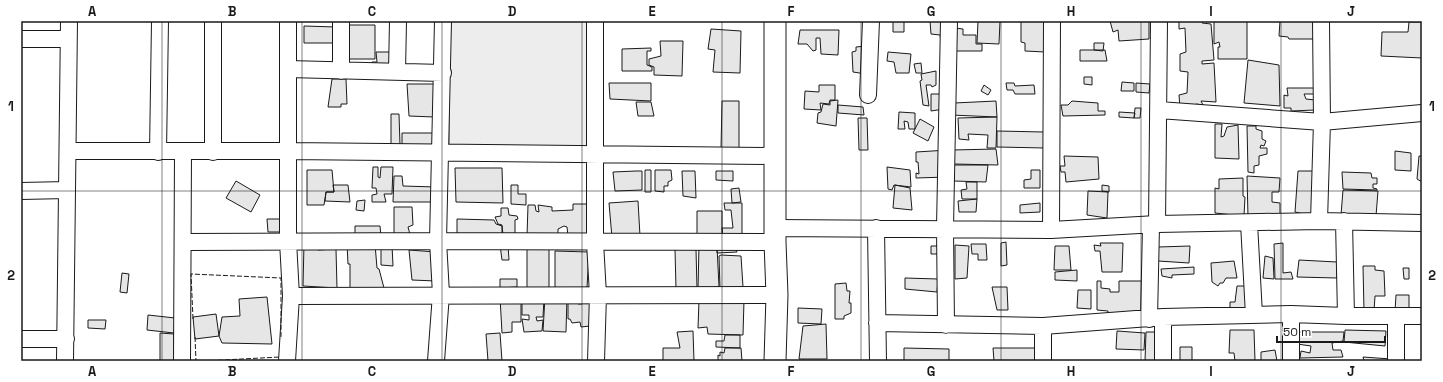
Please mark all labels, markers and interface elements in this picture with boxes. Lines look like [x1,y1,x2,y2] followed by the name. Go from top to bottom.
[88,3,97,20] text: A
[228,3,237,20] text: B
[368,3,376,20] text: C
[508,3,517,20] text: D
[648,3,656,20] text: E
[788,3,795,20] text: F
[927,3,935,20] text: G
[1067,3,1075,20] text: H
[1209,3,1213,20] text: I
[1347,3,1355,20] text: J
[8,98,14,115] text: 1
[1429,98,1435,115] text: 1
[7,267,15,284] text: 2
[1428,267,1436,284] text: 2
[1277,318,1385,344] scale bar
[1283,324,1311,340] text: 50 m
[88,363,97,380] text: A
[228,363,237,380] text: B
[368,363,376,380] text: C
[508,363,517,380] text: D
[648,363,656,380] text: E
[788,363,795,380] text: F
[927,363,935,380] text: G
[1067,363,1075,380] text: H
[1209,363,1213,380] text: I
[1347,363,1355,380] text: J

